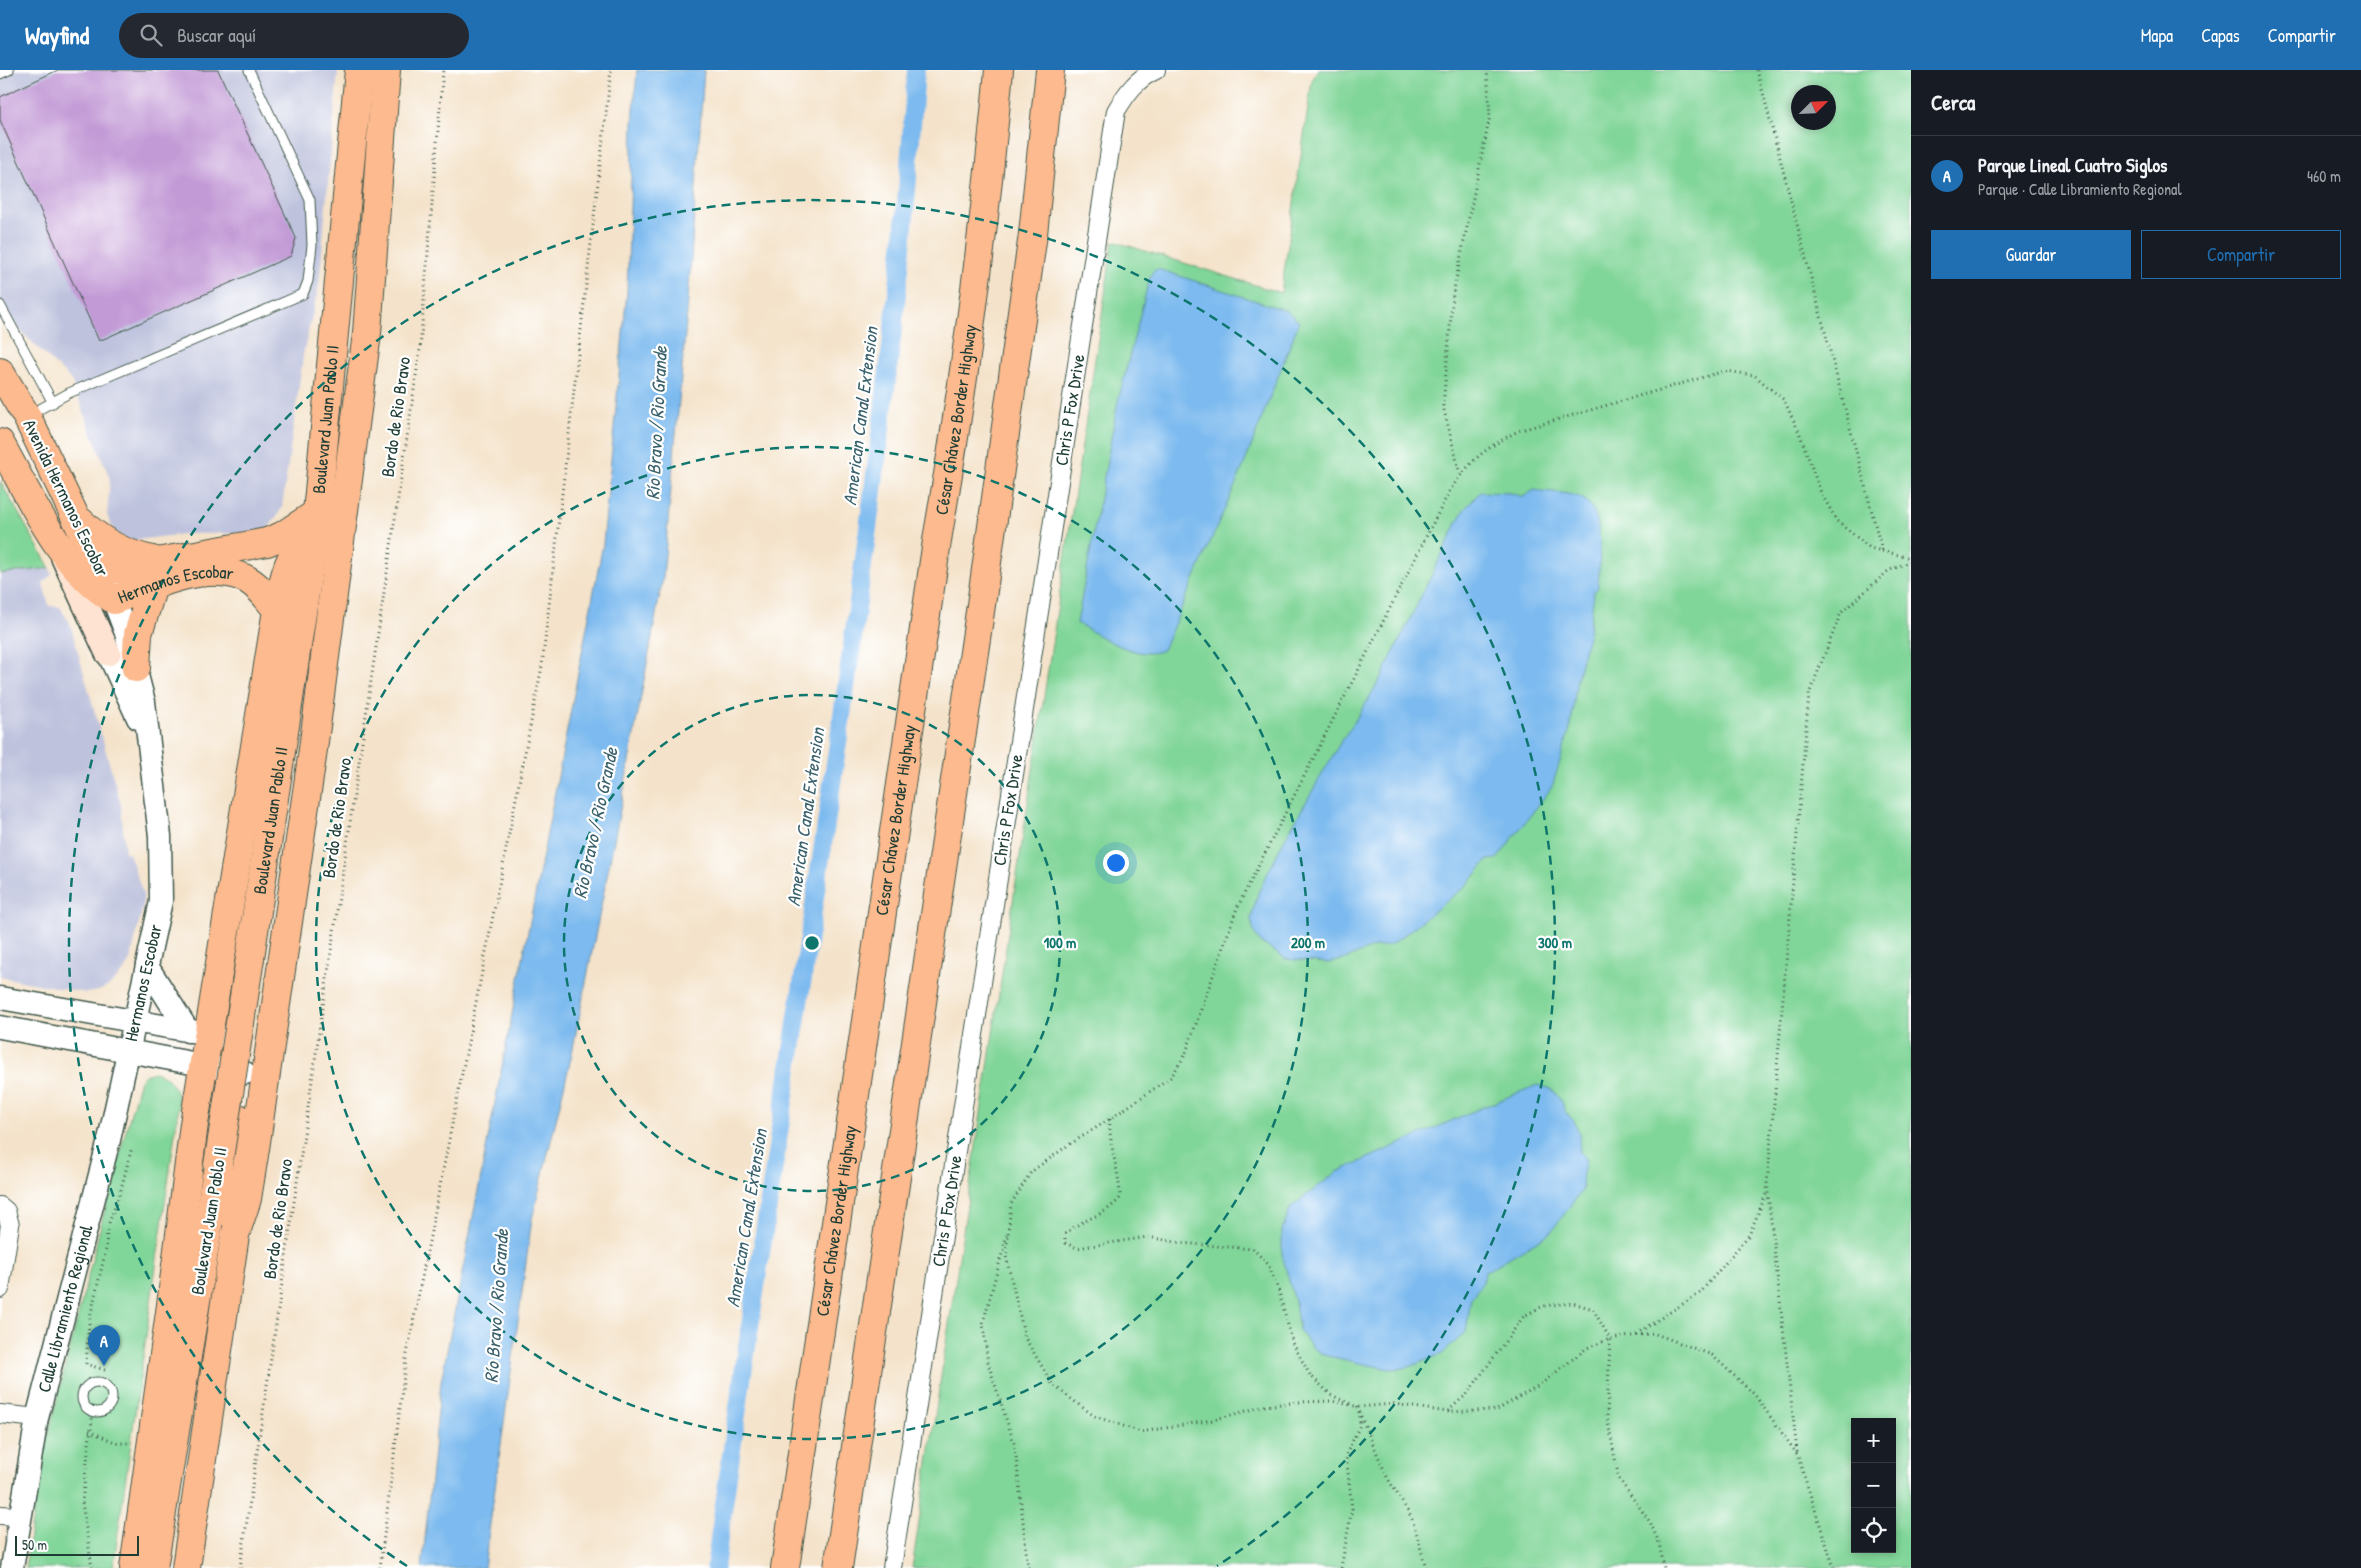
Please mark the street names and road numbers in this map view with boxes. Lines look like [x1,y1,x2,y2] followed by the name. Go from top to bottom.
[929,322,982,517] street label: César Chávez Border Highway
[306,344,345,495] street label: Boulevard Juan Pablo II
[1048,352,1091,467] street label: Chris P Fox Drive
[375,355,416,479] street label: Bordo de Rio Bravo
[17,415,115,581] street label: Avenida Hermanos Escobar
[114,559,236,609] street label: Hermanos Escobar
[869,723,922,917] street label: César Chávez Border Highway
[247,745,294,896] street label: Boulevard Juan Pablo II
[986,752,1029,867] street label: Chris P Fox Drive
[316,756,357,880] street label: Bordo de Rio Bravo
[118,922,168,1044] street label: Hermanos Escobar
[809,1123,862,1318] street label: César Chávez Border Highway
[185,1145,232,1296] street label: Boulevard Juan Pablo II
[925,1153,968,1268] street label: Chris P Fox Drive
[257,1157,298,1281] street label: Bordo de Rio Bravo
[31,1222,99,1395] street label: Calle Libramiento Regional

